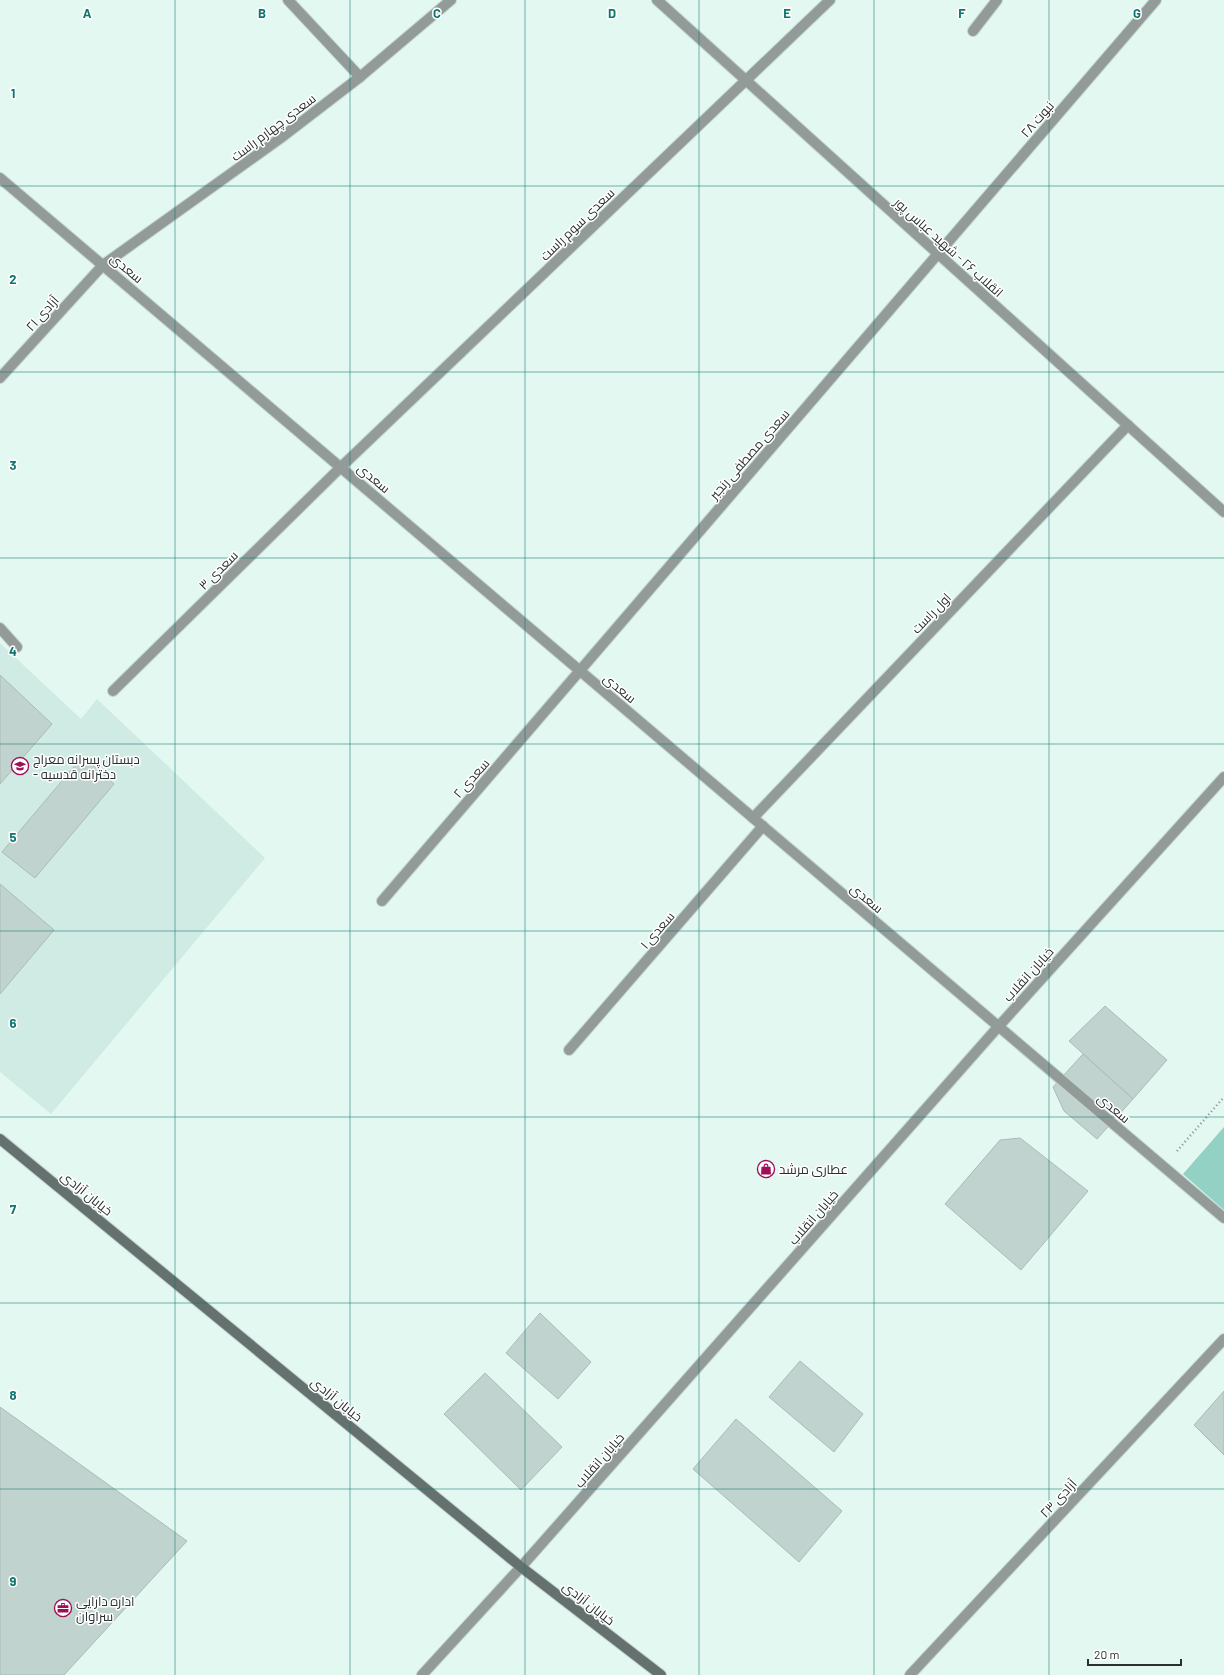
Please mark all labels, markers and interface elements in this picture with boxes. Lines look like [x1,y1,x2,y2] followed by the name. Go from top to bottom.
[83,5,92,21] text: A
[258,5,266,21] text: B
[433,5,441,21] text: C
[608,5,616,21] text: D
[783,5,791,21] text: E
[958,5,966,21] text: F
[1133,5,1141,21] text: G
[11,85,15,101] text: 1
[227,90,320,166] street label: سعدی چهارم راست
[1017,98,1057,140] street label: نبوت ۲۸
[536,184,619,265] street label: سعدی سوم راست
[889,193,1007,302] street label: انقلاب ۲۶ - شهید عباس پور
[107,250,147,286] street label: سعدی
[9,271,17,287] text: 2
[22,292,62,334] street label: آزادی ۲۱
[705,406,793,503] street label: سعدی مصطفی رنجبر
[9,457,17,473] text: 3
[354,460,394,496] street label: سعدی
[195,547,241,593] street label: سعدی ۳
[908,589,955,637] street label: اول راست
[9,643,17,659] text: 4
[600,670,640,706] street label: سعدی
[33,751,140,782] place label: دبستان پسرانه معراج - دخترانه قدسیه
[450,755,492,801] street label: سعدی ۲
[10,756,30,776] school or university icon: دبستان پسرانه معراج - دخترانه قدسیه
[9,829,17,845] text: 5
[847,880,887,916] street label: سعدی
[636,908,678,952] street label: سعدی ۱
[999,943,1057,1005] street label: خیابان انقلاب
[10,1015,17,1031] text: 6
[1094,1090,1134,1126] street label: سعدی
[756,1159,776,1179] shop icon: عطاری مرشد
[779,1161,848,1177] place label: عطاری مرشد
[58,1167,116,1219] street label: خیابان آزادی
[785,1186,841,1248] street label: خیابان انقلاب
[10,1201,17,1217] text: 7
[308,1373,366,1425] street label: خیابان آزادی
[9,1387,17,1403] text: 8
[571,1429,627,1491] street label: خیابان انقلاب
[1036,1475,1080,1520] street label: آزادی ۲۳
[10,1573,17,1589] text: 9
[560,1578,618,1628] street label: خیابان آزادی
[76,1593,135,1624] place label: اداره دارایی سراوان
[53,1598,73,1618] office icon: اداره دارایی سراوان
[1088,1641,1181,1667] scale bar
[1094,1647,1120,1661] text: 20 m

